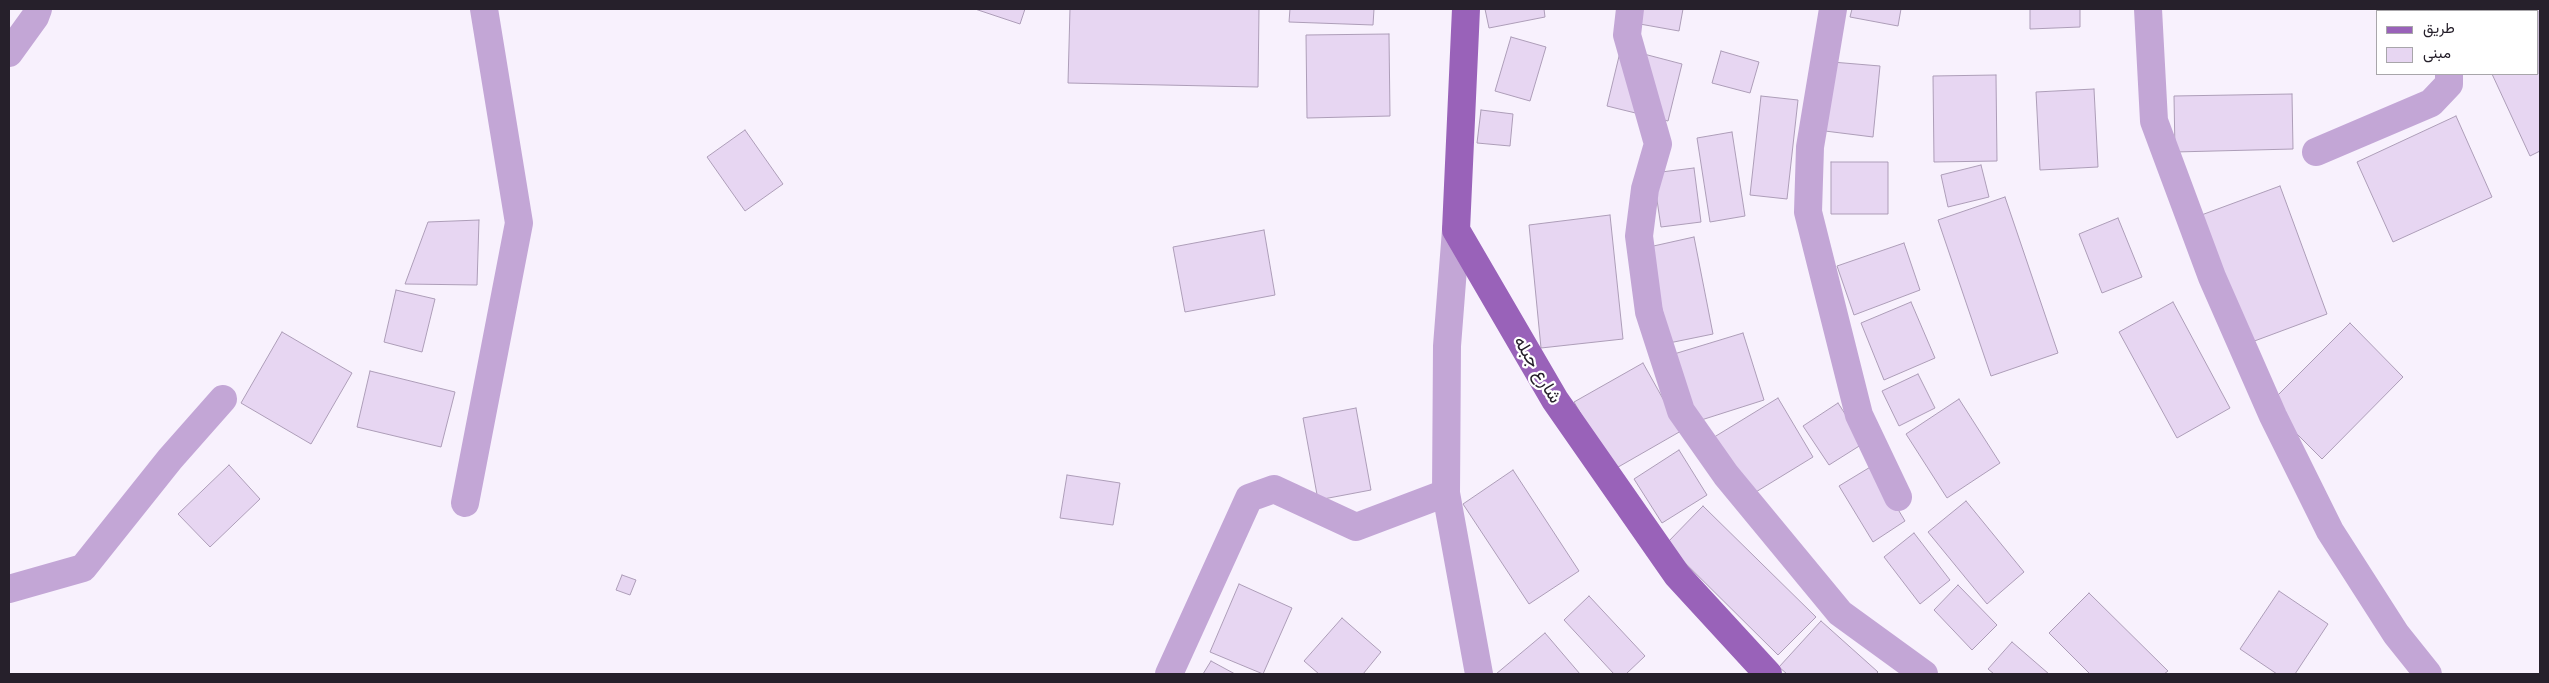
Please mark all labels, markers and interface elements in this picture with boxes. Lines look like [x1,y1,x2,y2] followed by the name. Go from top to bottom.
[2376,10,2539,75] legend
[2423,19,2455,36] text: طريق
[2423,44,2451,61] text: مبنى
[1509,332,1565,408] street label: شارع جبله

